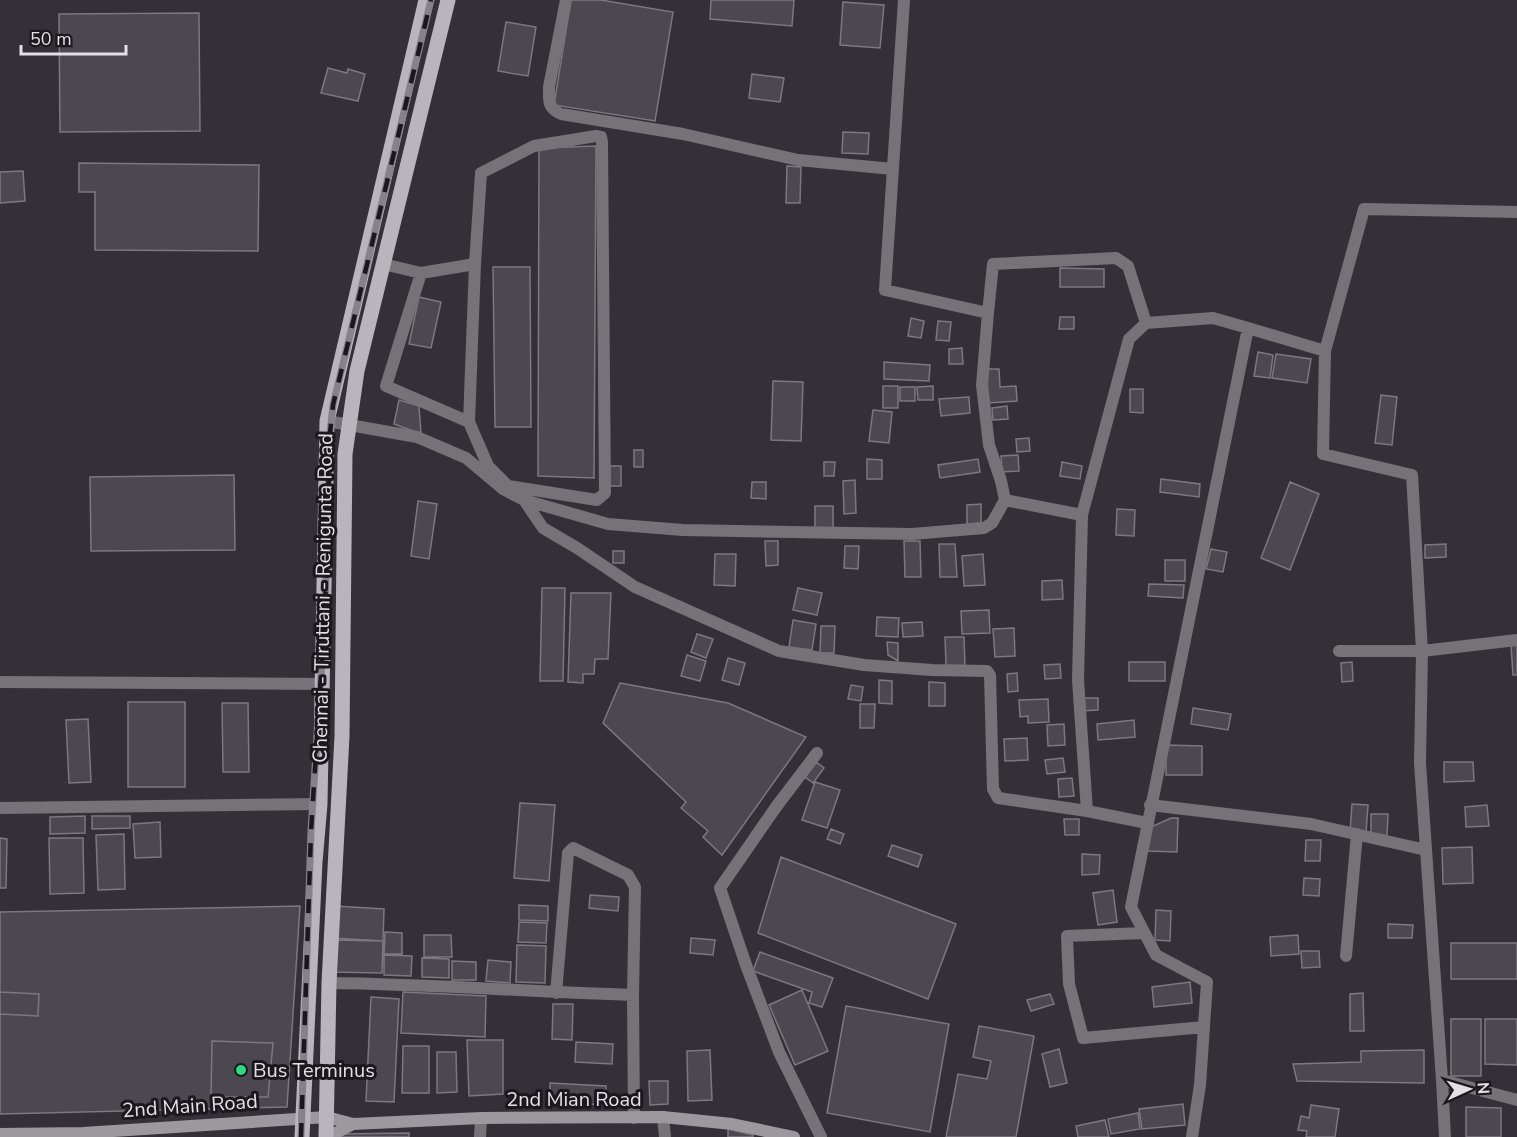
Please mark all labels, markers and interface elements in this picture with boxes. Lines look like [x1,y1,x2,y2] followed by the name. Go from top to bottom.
[21,18,126,56] scale bar
[30,27,72,51] text: 50 m
[307,433,339,763] street label: Chennai - Tiruttani - Renigunta Road
[253,1057,375,1084] place label: Bus Terminus
[1439,1059,1499,1119] north arrow
[234,1063,248,1077] marker: Bus Terminus
[1472,1081,1494,1095] text: N
[506,1086,642,1113] street label: 2nd Mian Road
[121,1088,259,1124] street label: 2nd Main Road

